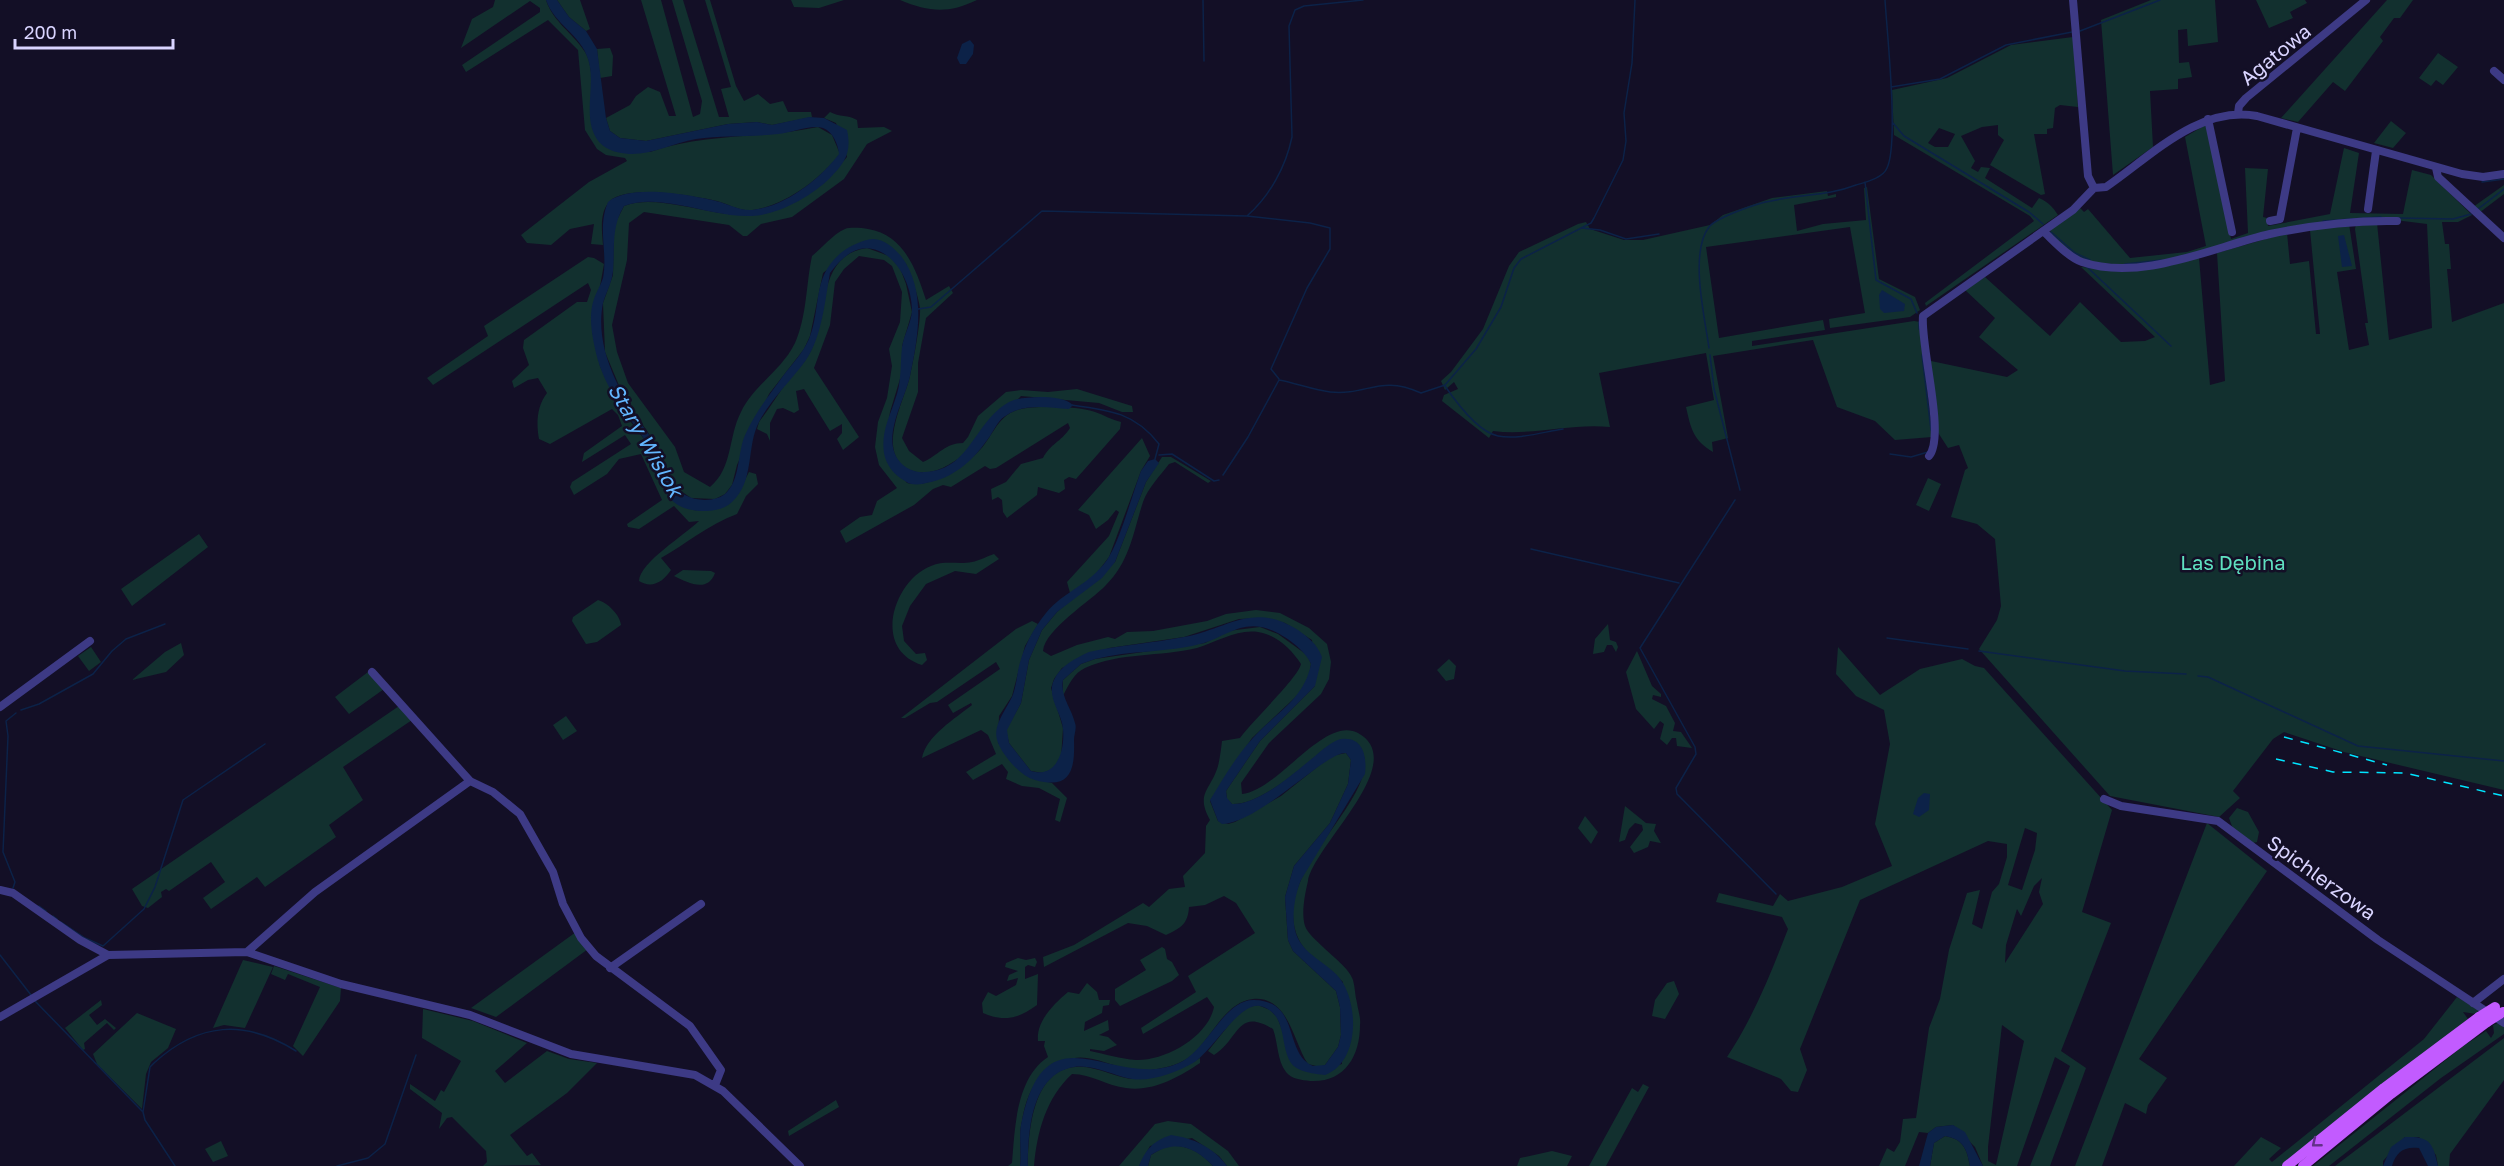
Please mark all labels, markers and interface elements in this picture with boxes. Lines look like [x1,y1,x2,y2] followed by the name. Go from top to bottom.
[15,12,172,50] scale bar
[2235,18,2315,90] street label: Agatowa
[24,21,77,43] text: 200 m
[603,379,690,503] water label: Stary Wislok
[2180,550,2286,574] park label: Las Dębina
[2263,830,2381,924] street label: Spichlerzowa
[2312,1135,2323,1146] one-way arrow

